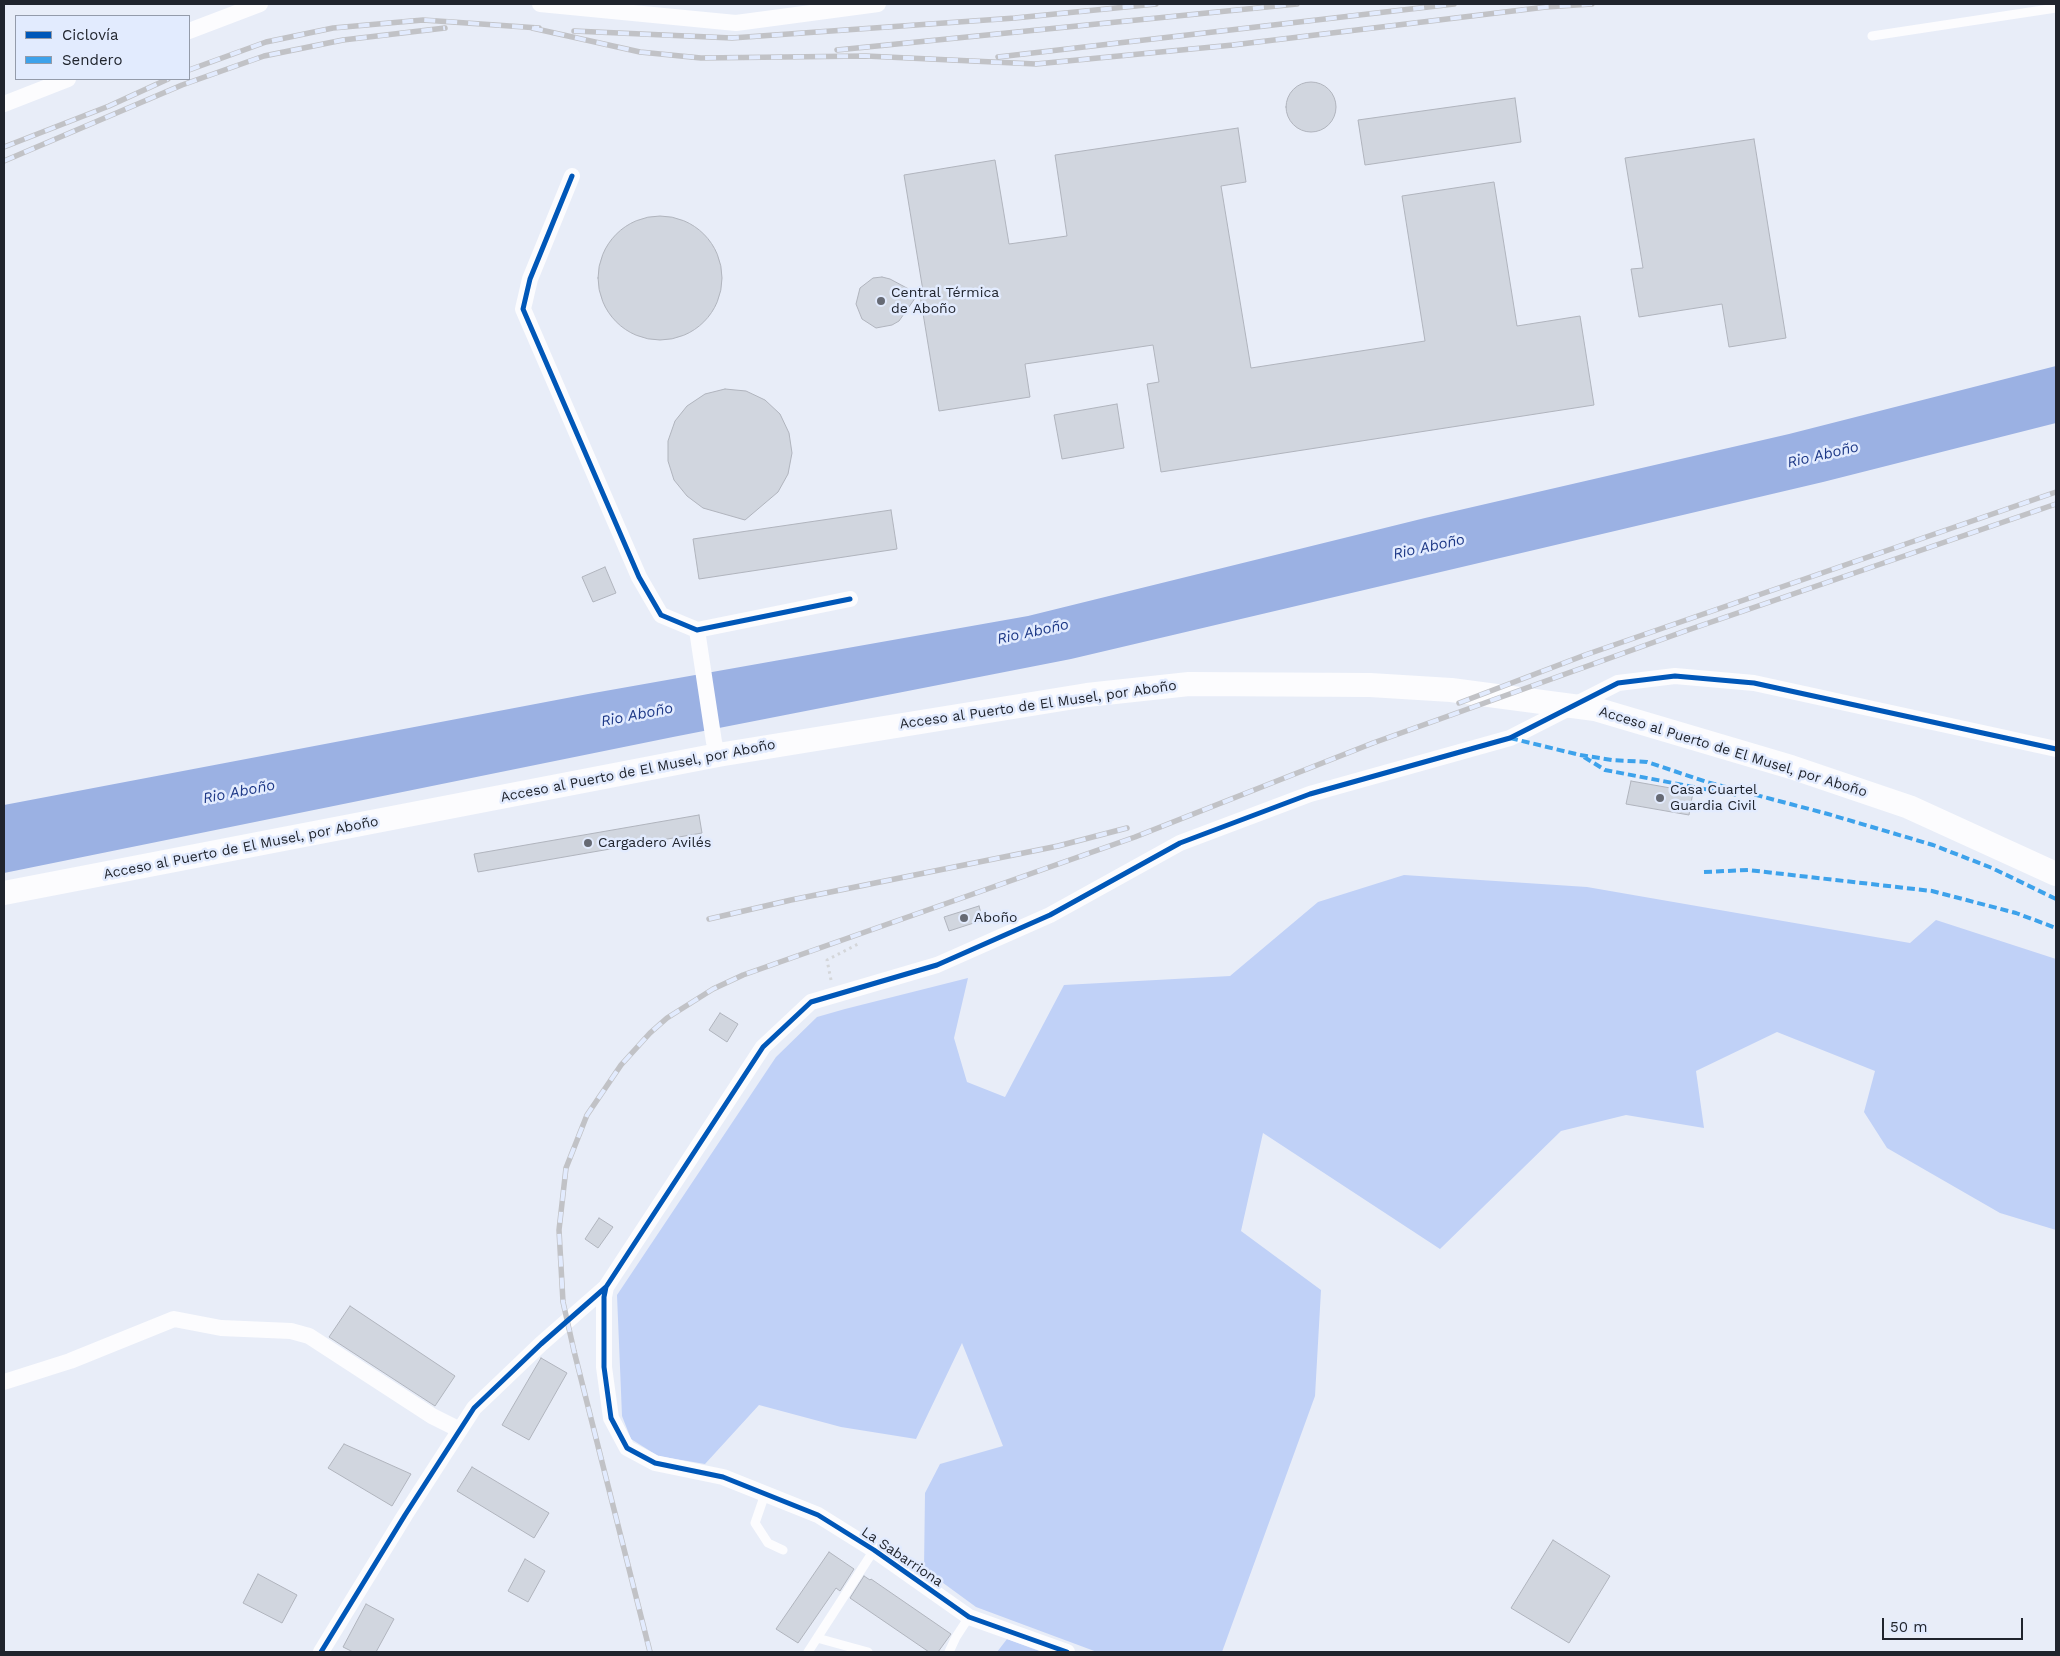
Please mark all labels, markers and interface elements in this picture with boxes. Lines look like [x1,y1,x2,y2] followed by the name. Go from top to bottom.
[15,15,190,80] legend
[62,26,119,44] text: Ciclovía
[62,51,123,69] text: Sendero
[891,285,999,318] place label: Central Térmica de Aboño
[875,295,887,307] marker: Central Térmica de Aboño
[1785,438,1861,472] water label: Rio Aboño
[1391,531,1467,563] water label: Rio Aboño
[995,616,1071,648] water label: Rio Aboño
[898,677,1178,733] street label: Acceso al Puerto de El Musel, por Aboño
[599,699,675,731] water label: Rio Aboño
[1597,703,1869,801] street label: Acceso al Puerto de El Musel, por Aboño
[499,736,777,806] street label: Acceso al Puerto de El Musel, por Aboño
[201,776,277,808] water label: Rio Aboño
[1670,782,1757,814] place label: Casa Cuartel Guardia Civil
[1654,792,1666,804] marker: Casa Cuartel Guardia Civil
[102,813,380,883] street label: Acceso al Puerto de El Musel, por Aboño
[598,835,711,851] place label: Cargadero Avilés
[582,837,594,849] marker: Cargadero Avilés
[974,910,1017,926] place label: Aboño
[958,912,970,924] marker: Aboño
[858,1524,946,1590] street label: La Sabarriona
[1885,1608,2026,1640] scale bar
[1890,1618,1927,1636] text: 50 m

